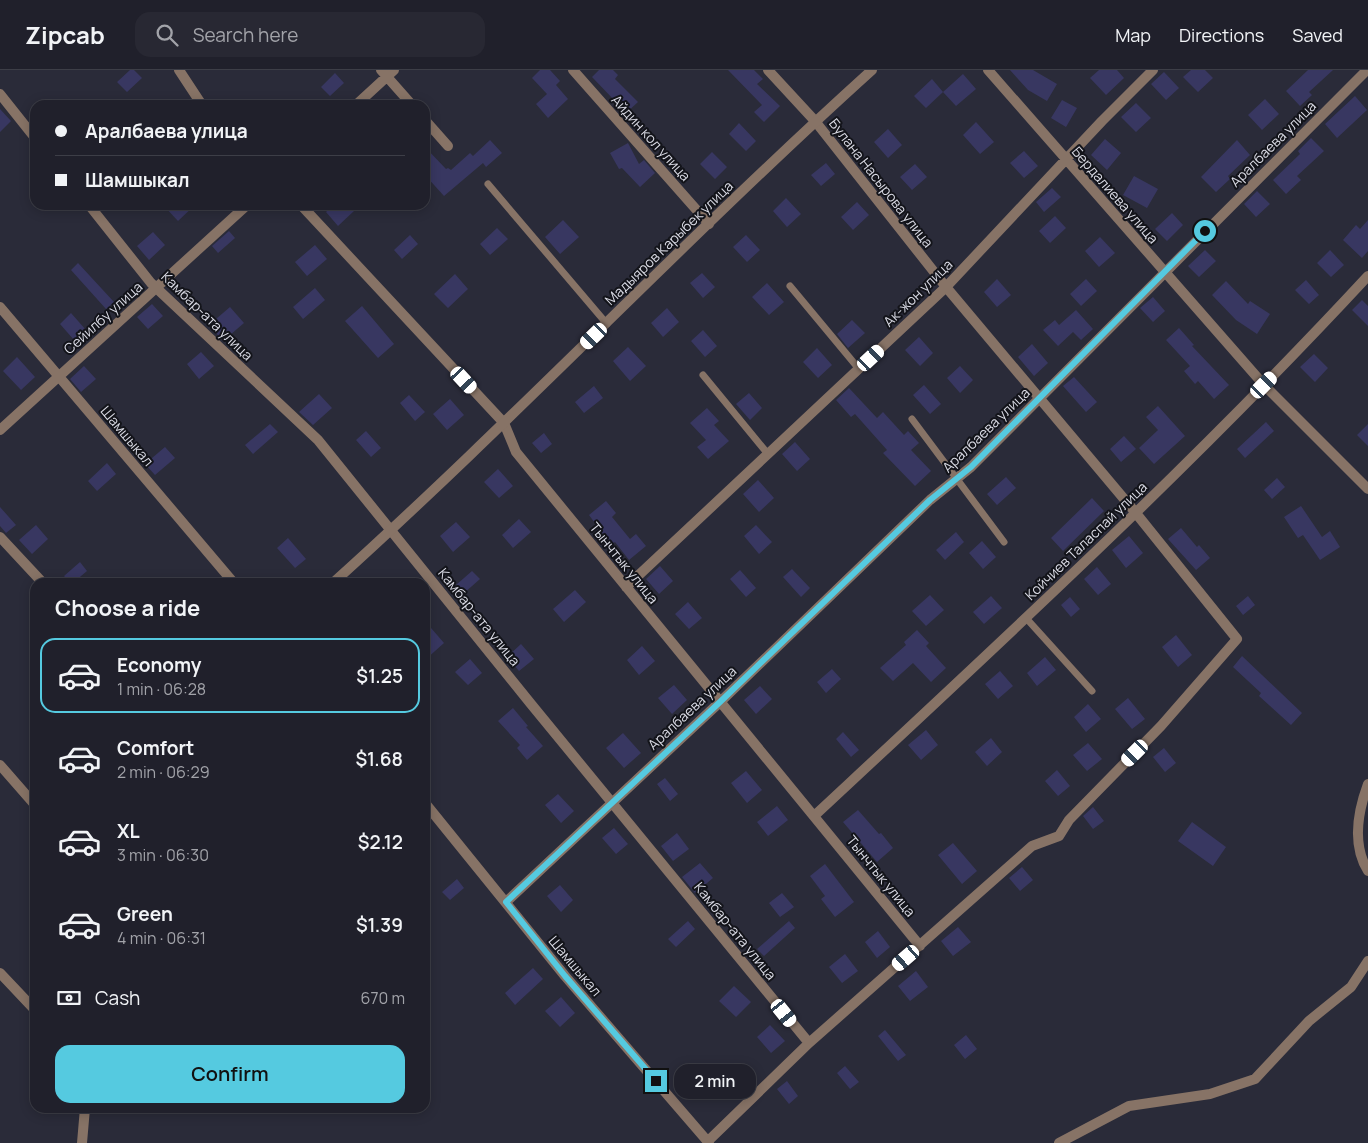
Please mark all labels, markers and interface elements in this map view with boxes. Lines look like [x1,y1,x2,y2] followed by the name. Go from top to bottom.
[135,12,485,57] search box
[25,18,105,51] text: Zipcab
[153,21,181,49] icon: search
[193,22,298,48] text: Search here
[1115,23,1151,47] text: Map
[1179,23,1264,47] text: Directions
[1292,23,1343,47] text: Saved
[608,91,695,185] street label: Айдин кол улица
[1225,96,1320,191] street label: Аралбаева улица
[825,114,938,251] street label: Булана Насырова улица
[85,118,248,144] text: Аралбаева улица
[1068,142,1163,247] street label: Бердалиева улица
[85,167,189,193] text: Шамшыкал
[600,176,737,309] street label: Мадыяров Карыбек улица
[1194,220,1216,242] route start
[879,255,956,331] street label: Ак-жон улица
[157,267,257,364] street label: Камбар-ата улица
[59,277,146,358] street label: Сейилбу улица
[577,320,610,352] car
[854,342,887,374] car
[448,364,479,396] car
[1248,369,1279,401] car
[938,383,1034,476] street label: Аралбаева улица
[97,402,158,470] street label: Шамшыкал
[1020,477,1151,604] street label: Койчиев Таласпай улица
[586,518,663,607] street label: Тынчтык улица
[434,564,525,670] street label: Камбар-ата улица
[55,593,200,623] text: Choose a ride
[117,652,201,678] text: Economy
[57,653,102,698] icon: car
[643,662,740,754] street label: Аралбаева улица
[356,663,403,689] text: $1.25
[117,678,206,700] text: 1 min · 06:28
[117,735,194,761] text: Comfort
[57,736,102,781] icon: car
[1119,737,1150,769] car
[355,746,403,772] text: $1.68
[117,761,210,783] text: 2 min · 06:29
[117,818,140,844] text: XL
[57,819,102,864] icon: car
[358,829,403,855] text: $2.12
[843,831,920,920] street label: Тынчтык улица
[117,844,209,866] text: 3 min · 06:30
[690,878,781,984] street label: Камбар-ата улица
[117,901,173,927] text: Green
[57,902,102,947] icon: car
[356,912,403,938] text: $1.39
[117,927,206,949] text: 4 min · 06:31
[545,932,606,1000] street label: Шамшыкал
[889,942,922,974] car
[55,984,83,1012] icon: cash
[95,985,140,1011] text: Cash
[361,987,405,1009] text: 670 m
[768,997,799,1029] car
[55,1045,405,1103] button: Confirm
[674,1064,756,1098] callout: 2 min
[645,1070,667,1092] route end
[695,1070,735,1092] text: 2 min

